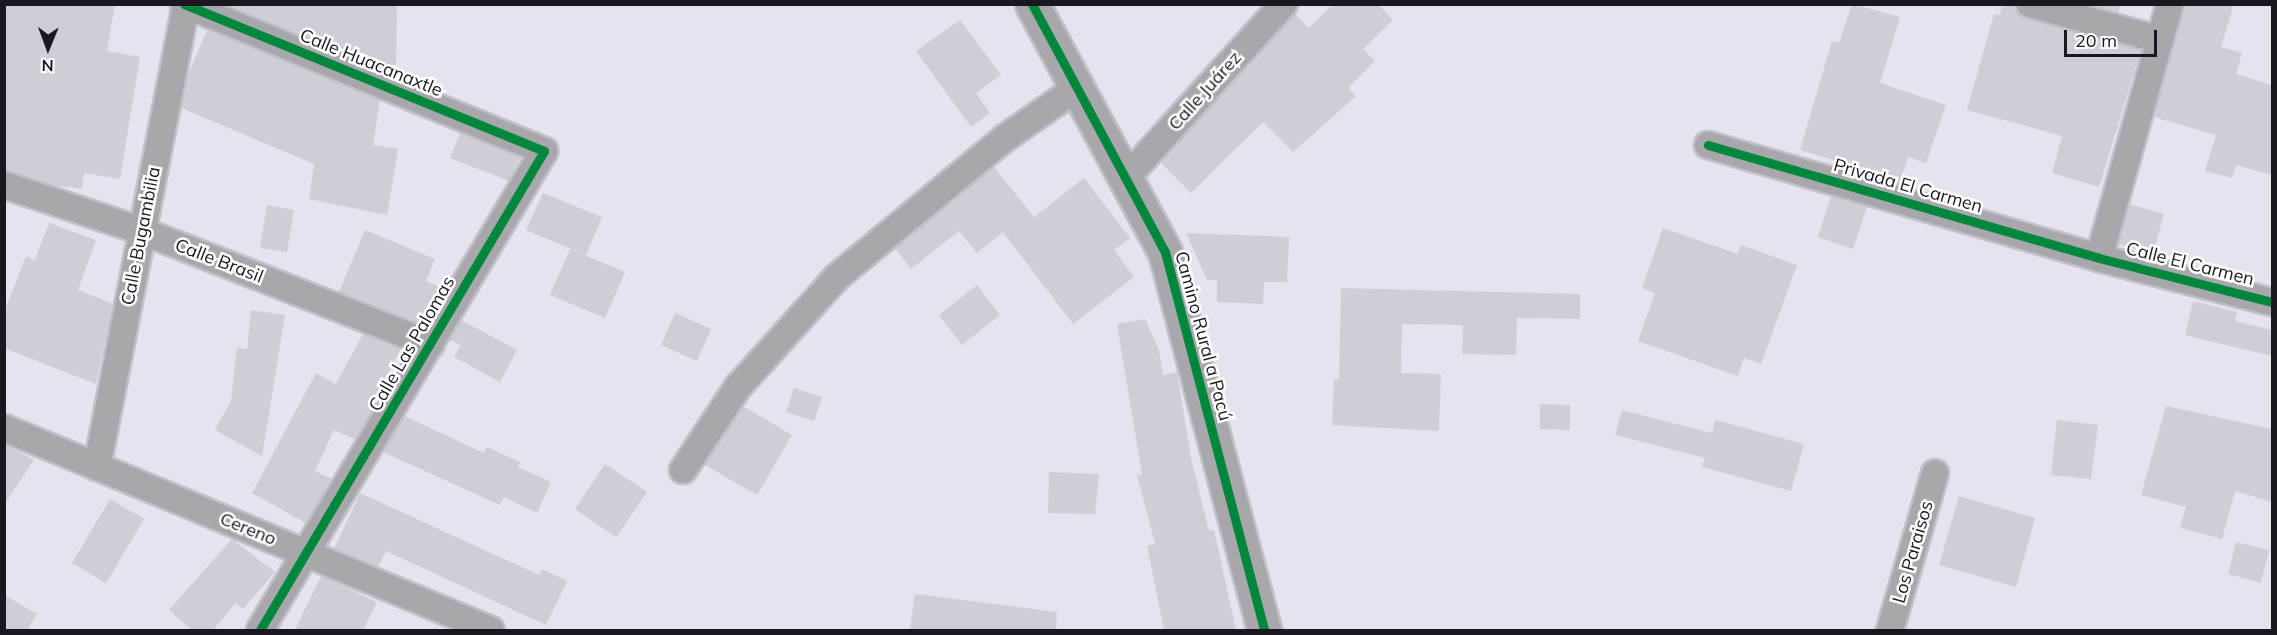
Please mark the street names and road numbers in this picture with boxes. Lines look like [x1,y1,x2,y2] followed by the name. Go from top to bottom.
[297,25,445,101] street label: Calle Huacanaxtle
[1164,47,1246,135] street label: Calle Juárez
[1831,154,1985,218] street label: Privada El Carmen
[117,165,165,307] street label: Calle Bugambilia
[172,234,266,288] street label: Calle Brasil
[2124,238,2256,290] street label: Calle El Carmen
[1170,249,1236,423] street label: Camino Rural a Pacú
[365,273,459,415] street label: Calle Las Palomas
[1888,498,1938,606] street label: Los Paraisos
[217,508,279,550] street label: Cereno

